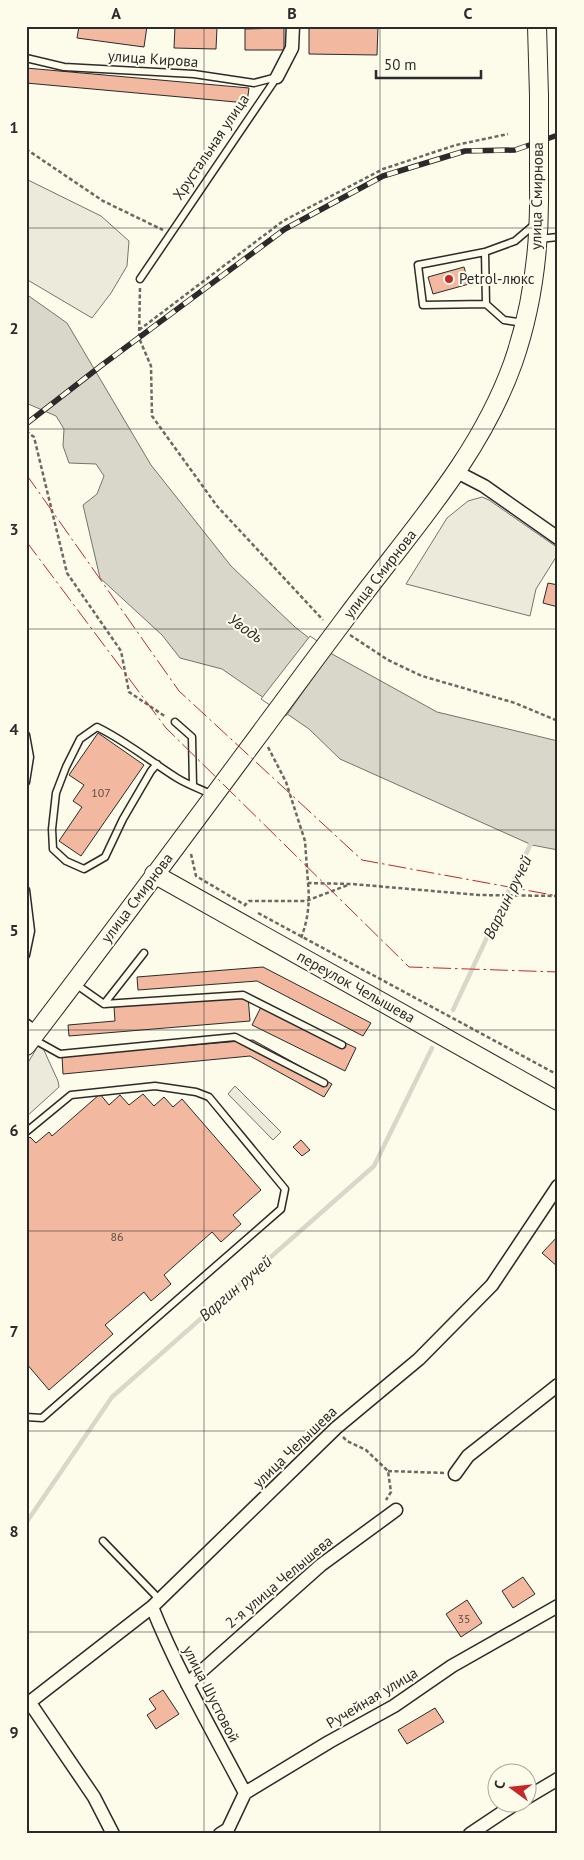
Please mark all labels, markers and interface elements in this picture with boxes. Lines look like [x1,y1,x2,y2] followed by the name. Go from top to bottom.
[111,3,121,23] text: A
[287,3,297,23] text: B
[464,3,473,23] text: C
[107,46,199,71] street label: улица Кирова
[376,48,482,80] scale bar
[384,55,417,74] text: 50 m
[168,90,253,203] street label: Хрустальная улица
[9,117,19,137] text: 1
[526,142,547,250] street label: улица Смирнова
[459,269,535,288] place label: Petrol-люкс
[443,273,455,285] marker: Petrol-люкс
[9,318,19,338] text: 2
[9,519,19,539] text: 3
[339,525,420,622] street label: улица Смирнова
[225,609,267,647] water label: Уводь
[9,719,19,739] text: 4
[91,785,111,800] house number: 107
[97,849,177,946] street label: улица Смирнова
[478,852,536,942] water label: Варгин ручей
[9,920,19,940] text: 5
[294,946,419,1027] street label: переулок Челышева
[9,1120,19,1140] text: 6
[110,1229,124,1244] house number: 86
[194,1251,276,1325] water label: Варгин ручей
[9,1321,19,1341] text: 7
[249,1402,341,1492] street label: улица Челышева
[9,1521,19,1541] text: 8
[221,1531,336,1632] street label: 2-я улица Челышева
[457,1611,471,1626] house number: 35
[179,1642,244,1745] street label: улица Шустовой
[323,1663,421,1732] street label: Ручейная улица
[9,1722,19,1742] text: 9
[486,1762,536,1812] north arrow
[490,1778,509,1791] text: С

